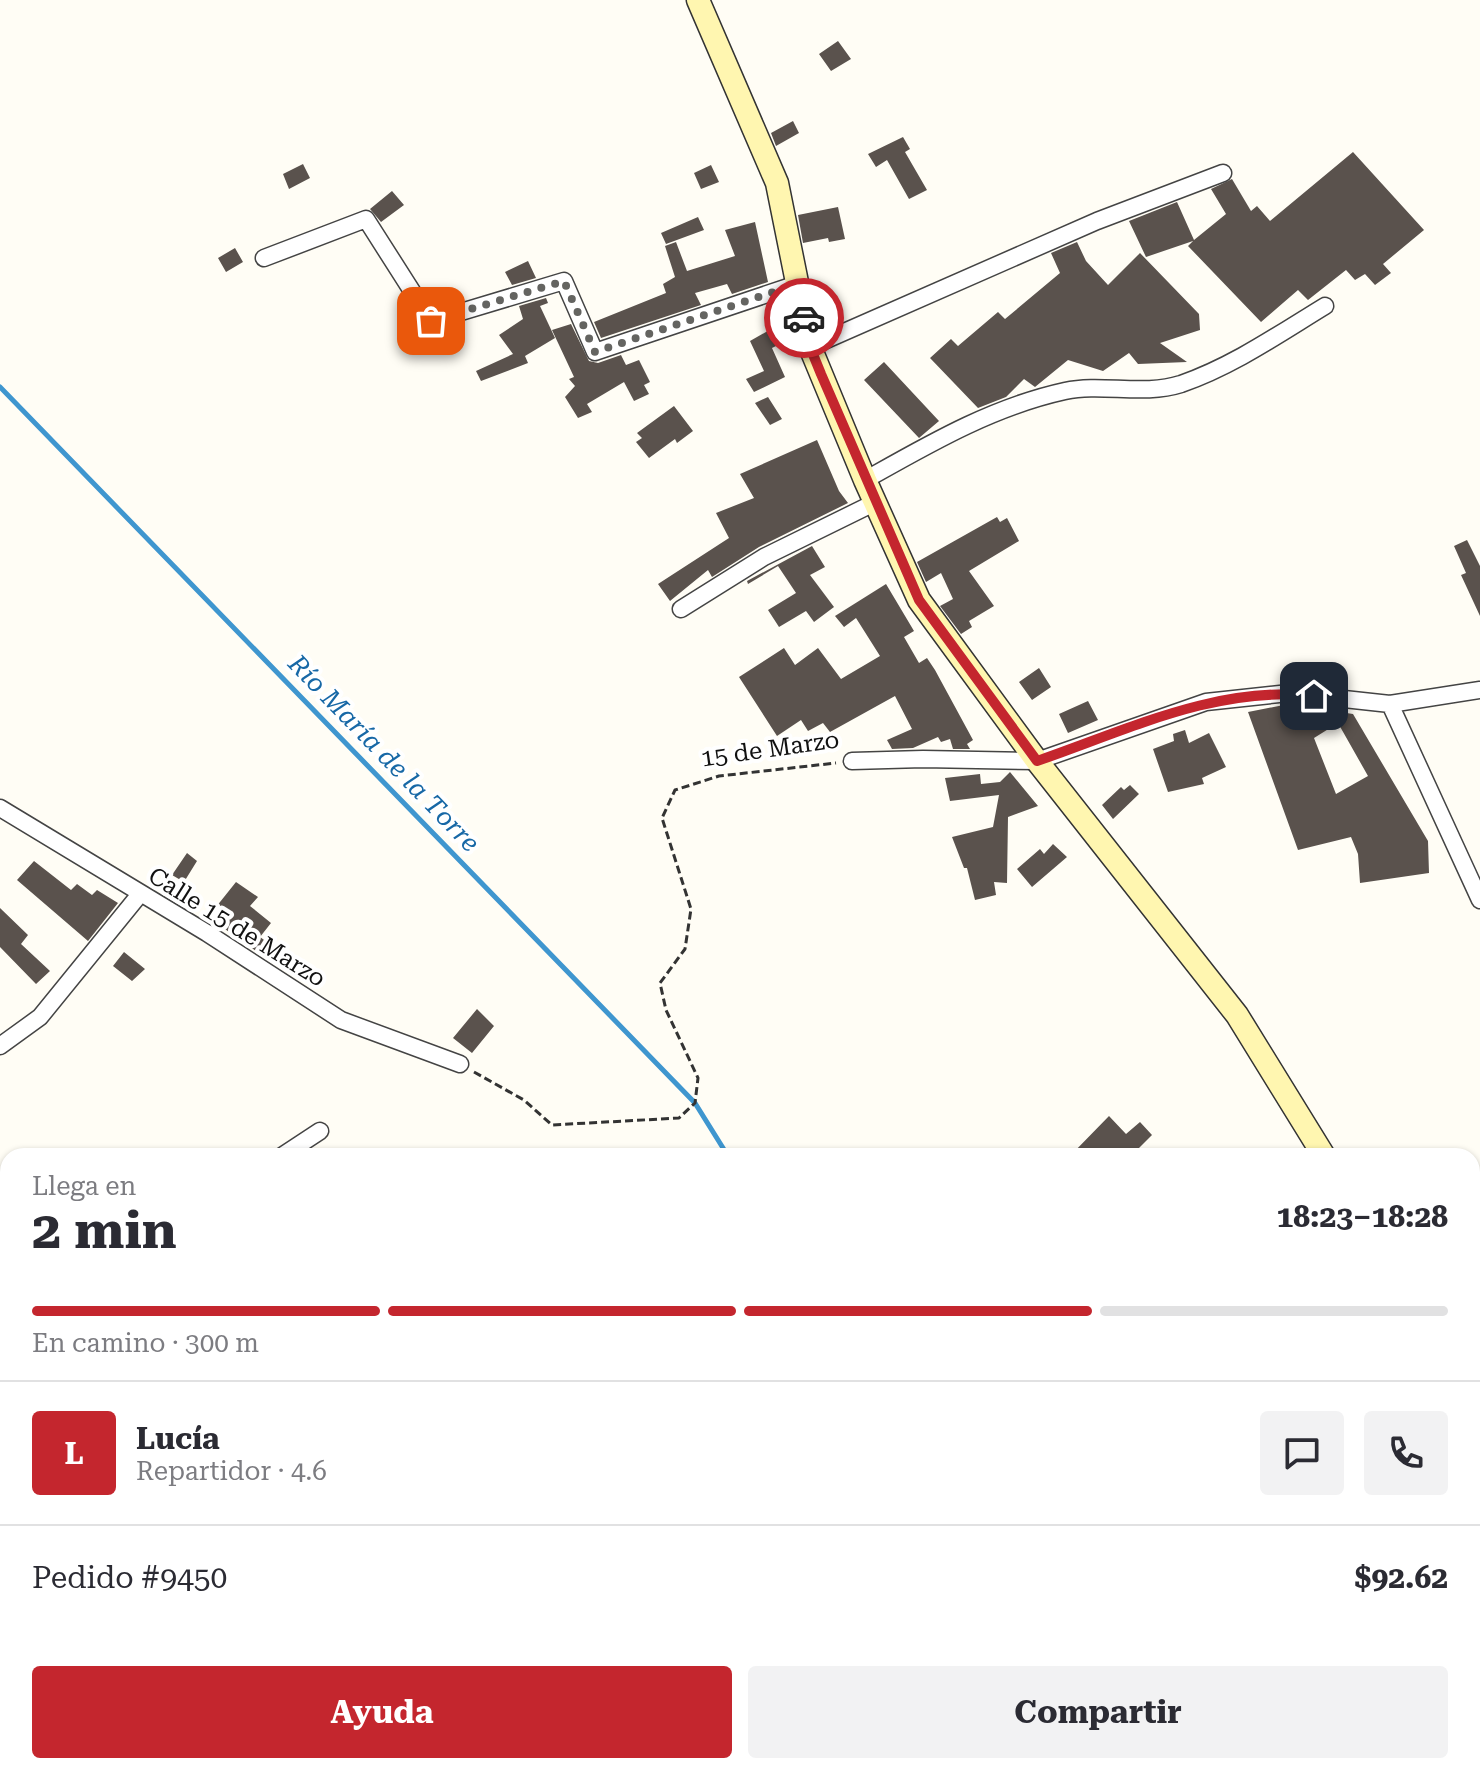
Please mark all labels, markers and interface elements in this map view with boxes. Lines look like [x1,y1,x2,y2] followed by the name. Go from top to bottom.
[764,278,844,358] courier
[397,287,465,355] pin
[782,296,826,340] icon: car
[409,299,453,343] icon: bag
[282,648,486,858] water label: Río María de la Torre
[1280,662,1348,730] pin
[1292,674,1336,718] icon: home
[699,725,841,773] street label: 15 de Marzo
[143,861,331,993] street label: Calle 15 de Marzo
[32,1171,136,1201] text: Llega en
[1276,1199,1448,1234] text: 18:23–18:28
[32,1200,177,1261] text: 2 min
[32,1328,259,1358] text: En camino · 300 m
[1260,1411,1344,1495] button: chat
[1364,1411,1448,1495] button: phone
[136,1421,220,1456] text: Lucía
[64,1436,84,1471] text: L
[136,1456,327,1486] text: Repartidor · 4.6
[32,1560,227,1595] text: Pedido #9450
[1355,1560,1448,1595] text: $92.62
[32,1666,732,1758] button: Ayuda
[748,1666,1448,1758] button: Compartir

